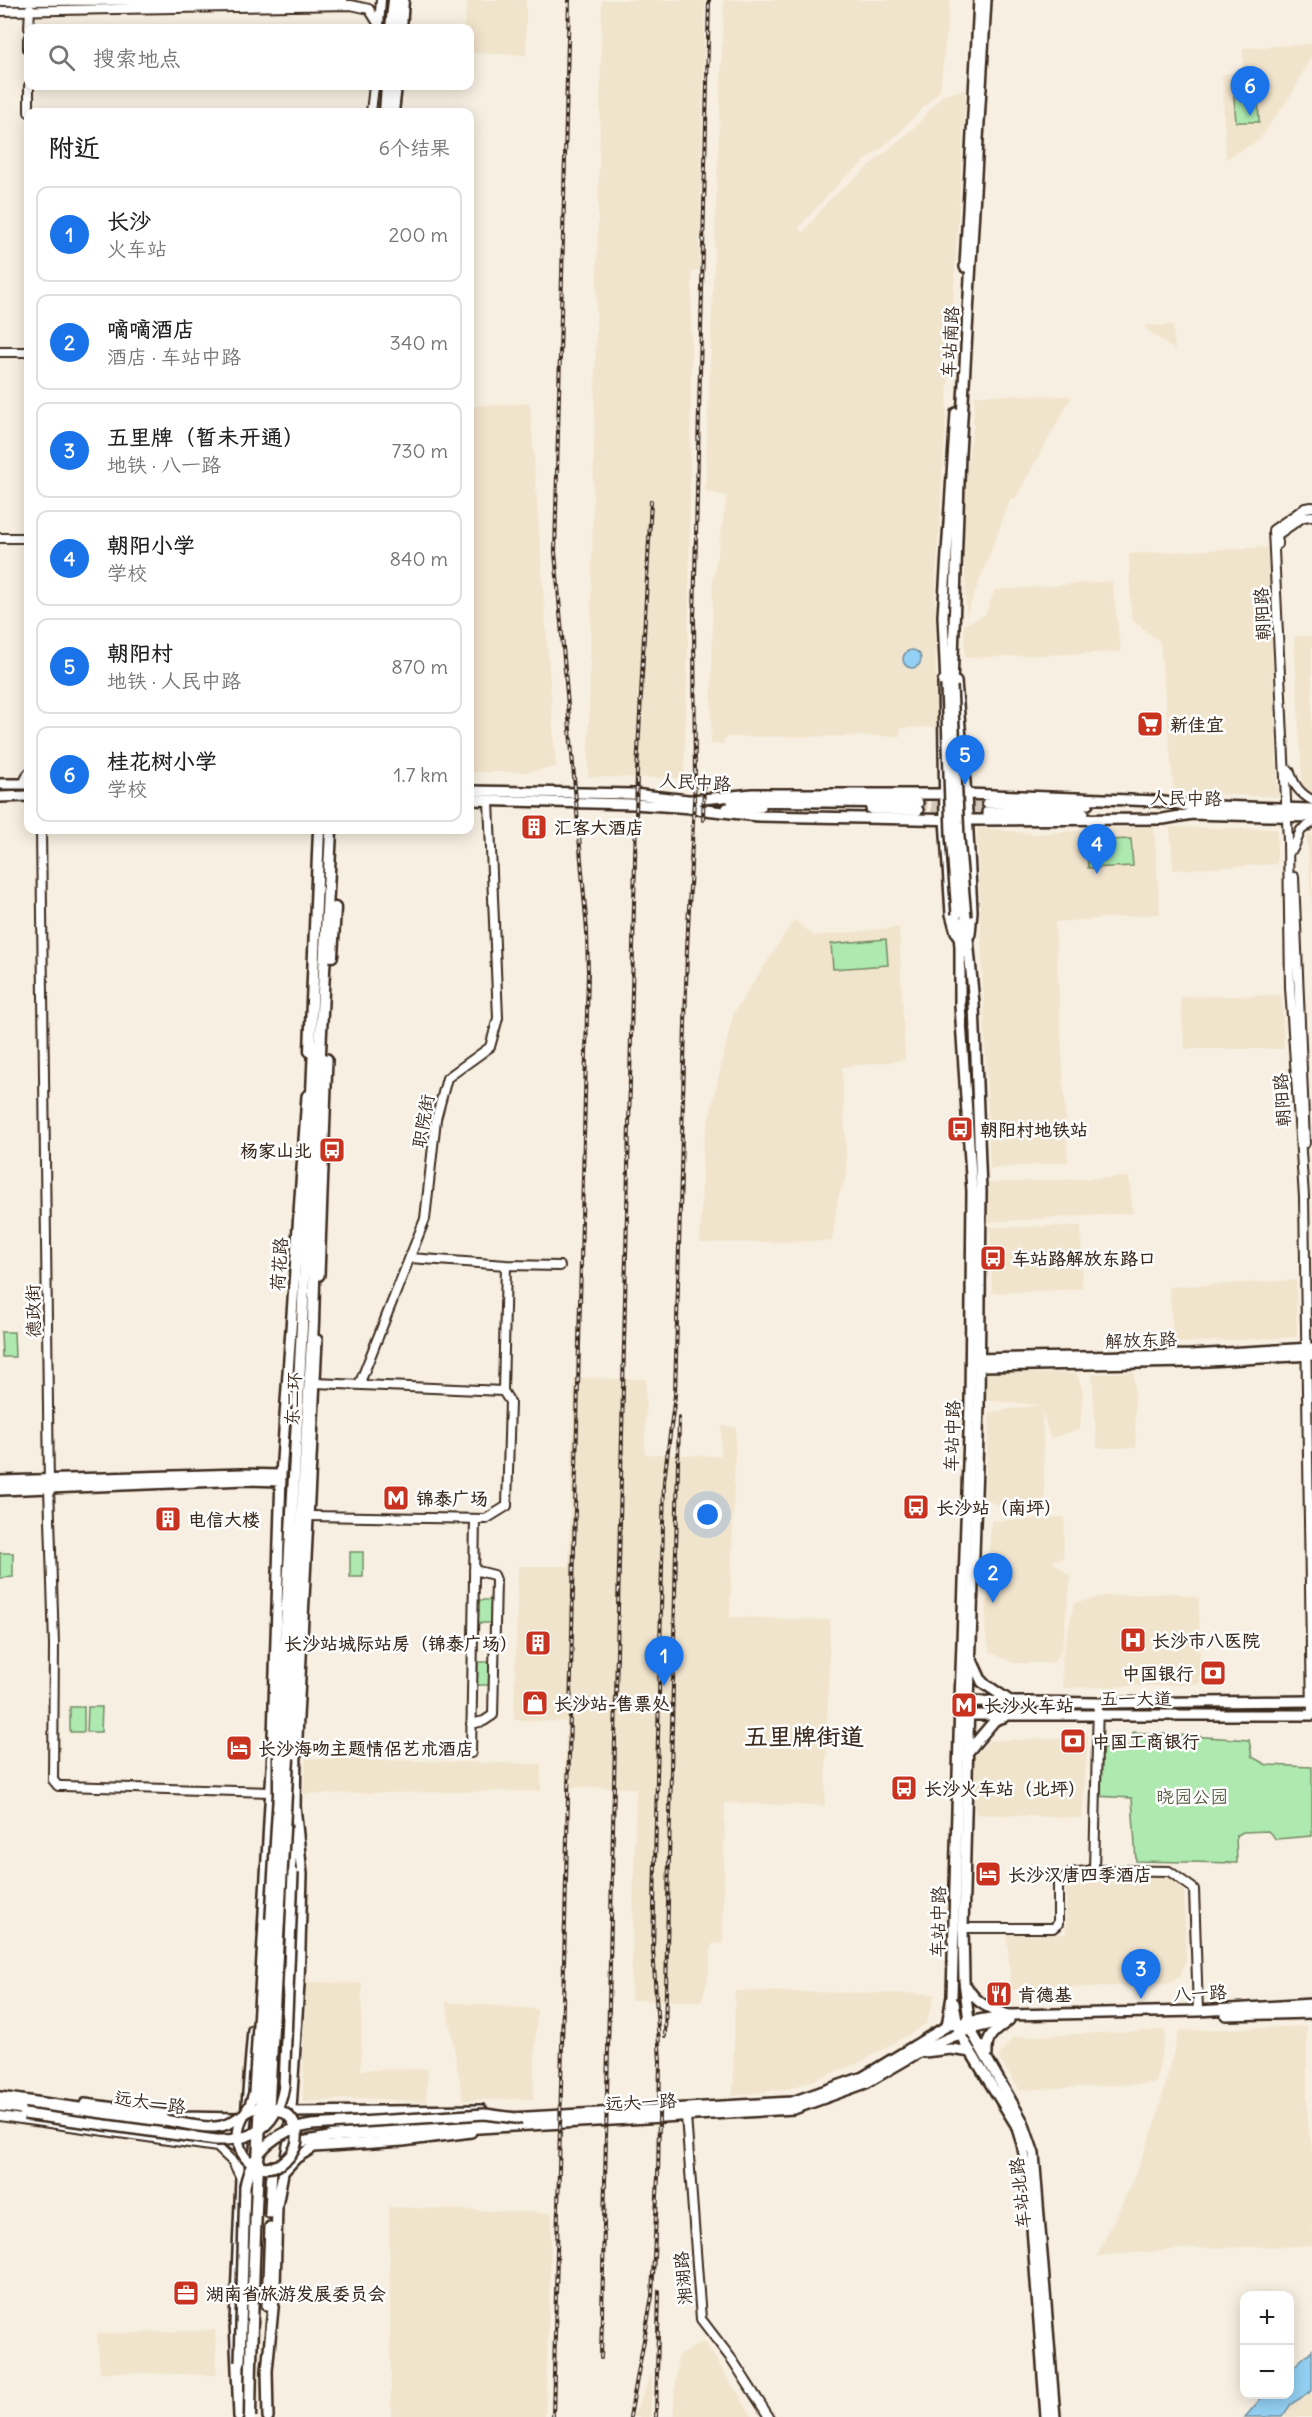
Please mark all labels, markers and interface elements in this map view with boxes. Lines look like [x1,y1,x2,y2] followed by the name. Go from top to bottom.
[24,24,474,90] search box
[45,41,78,74] icon: search
[93,44,181,72] text: 搜索地点
[1230,66,1270,116] pin: 6
[48,131,100,164] text: 附近
[378,135,450,160] text: 6个结果
[107,207,151,235] text: 长沙
[66,222,73,247] text: 1
[388,222,448,247] text: 200 m
[107,236,167,261] text: 火车站
[937,305,963,379] street label: 车站南路
[107,315,195,343] text: 嘀嘀酒店
[64,330,75,355] text: 2
[390,330,448,355] text: 340 m
[107,344,241,369] text: 酒店 · 车站中路
[107,423,305,451] text: 五里牌（暂未开通）
[64,438,75,463] text: 3
[391,438,448,463] text: 730 m
[107,452,221,477] text: 地铁 · 八一路
[107,531,195,559] text: 朝阳小学
[64,546,75,571] text: 4
[389,546,448,571] text: 840 m
[107,560,147,585] text: 学校
[1249,586,1275,642] street label: 朝阳路
[107,639,173,667] text: 朝阳村
[64,654,75,679] text: 5
[391,654,448,679] text: 870 m
[107,668,241,693] text: 地铁 · 人民中路
[1135,709,1165,739] supermarket icon: 新佳宜
[1170,713,1224,736] place label: 新佳宜
[946,736,984,785] pin: 5
[107,747,217,775] text: 桂花树小学
[64,762,75,787] text: 6
[394,762,448,787] text: 1.7 km
[658,769,732,795] street label: 人民中路
[107,776,147,801] text: 学校
[1150,786,1222,810] street label: 人民中路
[519,812,549,842] building icon: 汇客大酒店
[554,816,644,839] place label: 汇客大酒店
[1078,824,1116,874] pin: 4
[1269,1072,1295,1128] street label: 朝阳路
[407,1092,439,1150] street label: 职院街
[945,1114,975,1144] bus stop icon: 朝阳村地铁站
[980,1118,1088,1141] place label: 朝阳村地铁站
[317,1135,347,1165] bus stop icon: 杨家山北
[240,1139,312,1162] place label: 杨家山北
[266,1236,292,1292] street label: 荷花路
[978,1243,1008,1273] bus stop icon: 车站路解放东路口
[1012,1247,1156,1270] place label: 车站路解放东路口
[21,1284,45,1338] street label: 德政街
[1105,1327,1177,1353] street label: 解放东路
[280,1371,306,1427] street label: 东二环
[939,1400,965,1472] street label: 车站中路
[381,1483,411,1513] metro station icon: 锦泰广场
[416,1487,488,1510] place label: 锦泰广场
[901,1492,931,1522] bus stop icon: 长沙站（南坪）
[936,1496,1062,1519] place label: 长沙站（南坪）
[693,1500,722,1529] your location
[153,1504,183,1534] building icon: 电信大楼
[188,1508,260,1531] place label: 电信大楼
[974,1554,1012,1603] pin: 2
[1118,1625,1148,1655] hospital icon: 长沙市八医院
[523,1628,553,1658] building icon: 长沙站城际站房（锦泰广场）
[1152,1629,1260,1652] place label: 长沙市八医院
[284,1632,518,1655] place label: 长沙站城际站房（锦泰广场）
[644,1636,684,1686] pin: 1
[1198,1658,1228,1688] bank icon: 中国银行
[1122,1662,1194,1685] place label: 中国银行
[1100,1687,1172,1710] street label: 五一大道
[520,1688,550,1718] shop icon: 长沙站-售票处
[949,1690,979,1720] metro station icon: 长沙火车站
[554,1692,670,1715] place label: 长沙站-售票处
[984,1694,1074,1717] place label: 长沙火车站
[744,1721,864,1751] district label: 五里牌街道
[1058,1726,1088,1756] bank icon: 中国工商银行
[1092,1730,1200,1753] place label: 中国工商银行
[224,1733,254,1763] hotel icon: 长沙海吻主题情侣艺术酒店
[258,1737,474,1760] place label: 长沙海吻主题情侣艺术酒店
[889,1773,919,1803] bus stop icon: 长沙火车站（北坪）
[924,1777,1086,1800] place label: 长沙火车站（北坪）
[1156,1785,1228,1808] park label: 晓园公园
[973,1859,1003,1889] hotel icon: 长沙汉唐四季酒店
[1008,1863,1152,1886] place label: 长沙汉唐四季酒店
[926,1886,950,1958] street label: 车站中路
[1122,1950,1160,1999] pin: 3
[984,1979,1014,2009] restaurant icon: 肯德基
[1172,1980,1228,2006] street label: 八一路
[1018,1983,1072,2006] place label: 肯德基
[113,2086,187,2118] street label: 远大一路
[604,2089,678,2115] street label: 远大一路
[1005,2156,1035,2230] street label: 车站北路
[669,2250,697,2306] street label: 湘湖路
[171,2278,201,2308] office icon: 湖南省旅游发展委员会
[206,2282,386,2305] place label: 湖南省旅游发展委员会
[1240,2291,1294,2399] map controls
[1240,2291,1294,2345] button: +
[1240,2345,1294,2399] button: −

